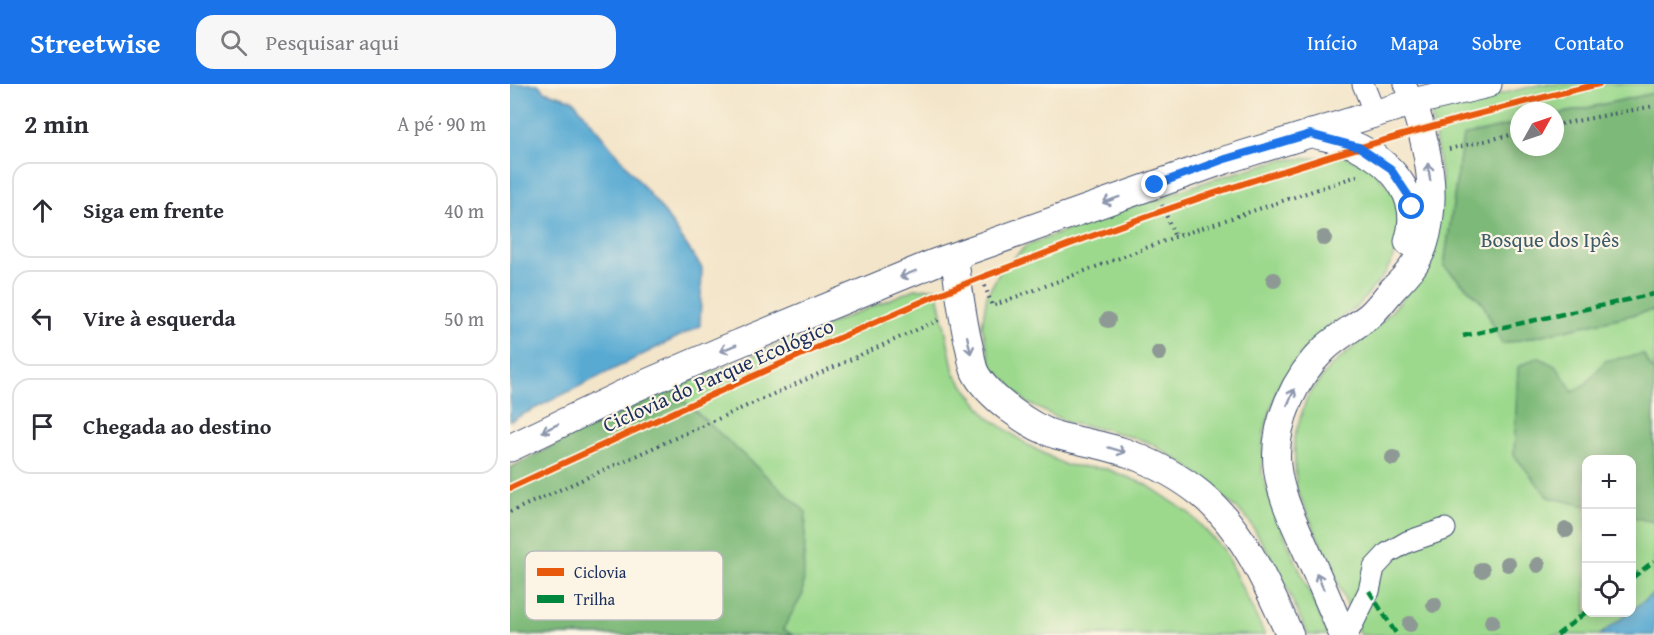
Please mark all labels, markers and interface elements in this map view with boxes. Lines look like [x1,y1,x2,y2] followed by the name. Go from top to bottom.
[196,15,616,69] search box
[30,22,160,63] text: Streetwise
[217,26,250,59] icon: search
[265,26,399,58] text: Pesquisar aqui
[1307,27,1357,58] text: Início
[1390,27,1439,58] text: Mapa
[1472,27,1522,58] text: Sobre
[1555,27,1624,58] text: Contato
[1510,102,1564,156] north arrow
[24,104,89,143] text: 2 min
[397,109,486,138] text: A pé · 90 m
[1424,162,1435,182] one-way arrow
[1141,171,1167,197] route end
[1398,193,1424,219] route start
[26,194,59,227] icon: ahead
[83,194,224,226] text: Siga em frente
[444,196,484,225] text: 40 m
[1103,196,1121,207] one-way arrow
[1481,224,1619,255] park label: Bosque dos Ipês
[900,268,918,280] one-way arrow
[26,302,59,335] icon: left
[83,302,236,334] text: Vire à esquerda
[444,304,484,333] text: 50 m
[597,310,839,440] street label: Ciclovia do Parque Ecológico
[964,334,975,354] one-way arrow
[719,343,738,354] one-way arrow
[1286,388,1298,406] one-way arrow
[26,410,59,443] icon: arrive
[83,410,271,442] text: Chegada ao destino
[542,423,560,435] one-way arrow
[1107,445,1126,456] one-way arrow
[1582,455,1636,617] map controls
[1582,455,1636,509] button: +
[1582,509,1636,563] button: −
[525,551,723,620] legend
[574,560,627,584] text: Ciclovia
[1582,563,1636,617] button: locate
[1314,573,1325,591] one-way arrow
[574,587,616,611] text: Trilha

